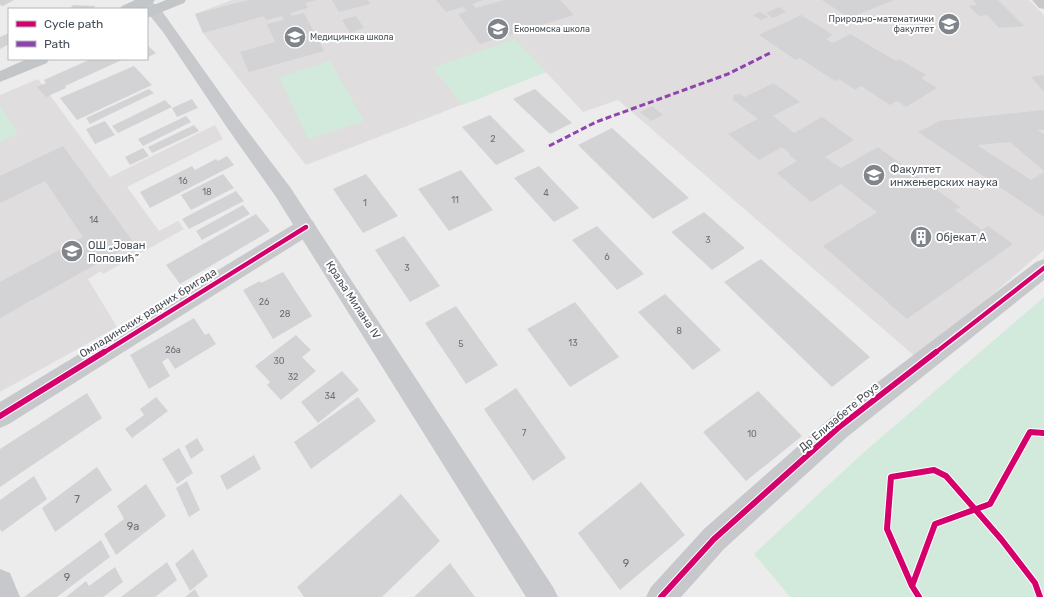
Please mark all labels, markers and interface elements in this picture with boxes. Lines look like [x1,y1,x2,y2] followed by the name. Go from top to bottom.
[8,8,148,60] legend
[936,11,962,37] school or university icon: Природно-математички факултет
[829,14,934,34] place label: Природно-математички факултет
[485,16,511,42] school or university icon: Економска школа
[44,17,103,31] text: Cycle path
[282,24,308,50] school or university icon: Медицинска школа
[514,24,590,34] place label: Економска школа
[310,32,394,42] place label: Медицинска школа
[44,37,70,51] text: Path
[490,134,496,144] house number: 2
[861,162,887,188] school or university icon: Факултет инжењерских наука
[890,163,998,189] place label: Факултет инжењерских наука
[178,176,188,186] house number: 16
[202,187,212,197] house number: 18
[543,188,549,198] house number: 4
[451,195,459,205] house number: 11
[363,198,367,208] house number: 1
[89,215,99,225] house number: 14
[908,224,934,250] building icon: Објекат А
[936,231,987,244] place label: Објекат А
[705,235,711,245] house number: 3
[59,238,85,264] school or university icon: ОШ „Јован Поповић”
[88,239,145,265] place label: ОШ „Јован Поповић”
[604,252,610,262] house number: 6
[323,258,383,342] street label: Краља Милана IV
[404,263,410,273] house number: 3
[77,265,219,361] street label: Омладинских радних бригада
[259,297,270,307] house number: 26
[279,309,291,319] house number: 28
[676,326,682,336] house number: 8
[568,338,578,348] house number: 13
[458,339,464,349] house number: 5
[165,345,181,355] house number: 26a
[273,356,285,366] house number: 30
[288,372,298,382] house number: 32
[796,380,882,454] street label: Др Елизабете Роуз
[325,391,336,401] house number: 34
[522,428,527,438] house number: 7
[747,429,757,439] house number: 10
[74,493,80,506] house number: 7
[127,520,139,533] house number: 9a
[623,557,629,570] house number: 9
[64,571,70,584] house number: 9

